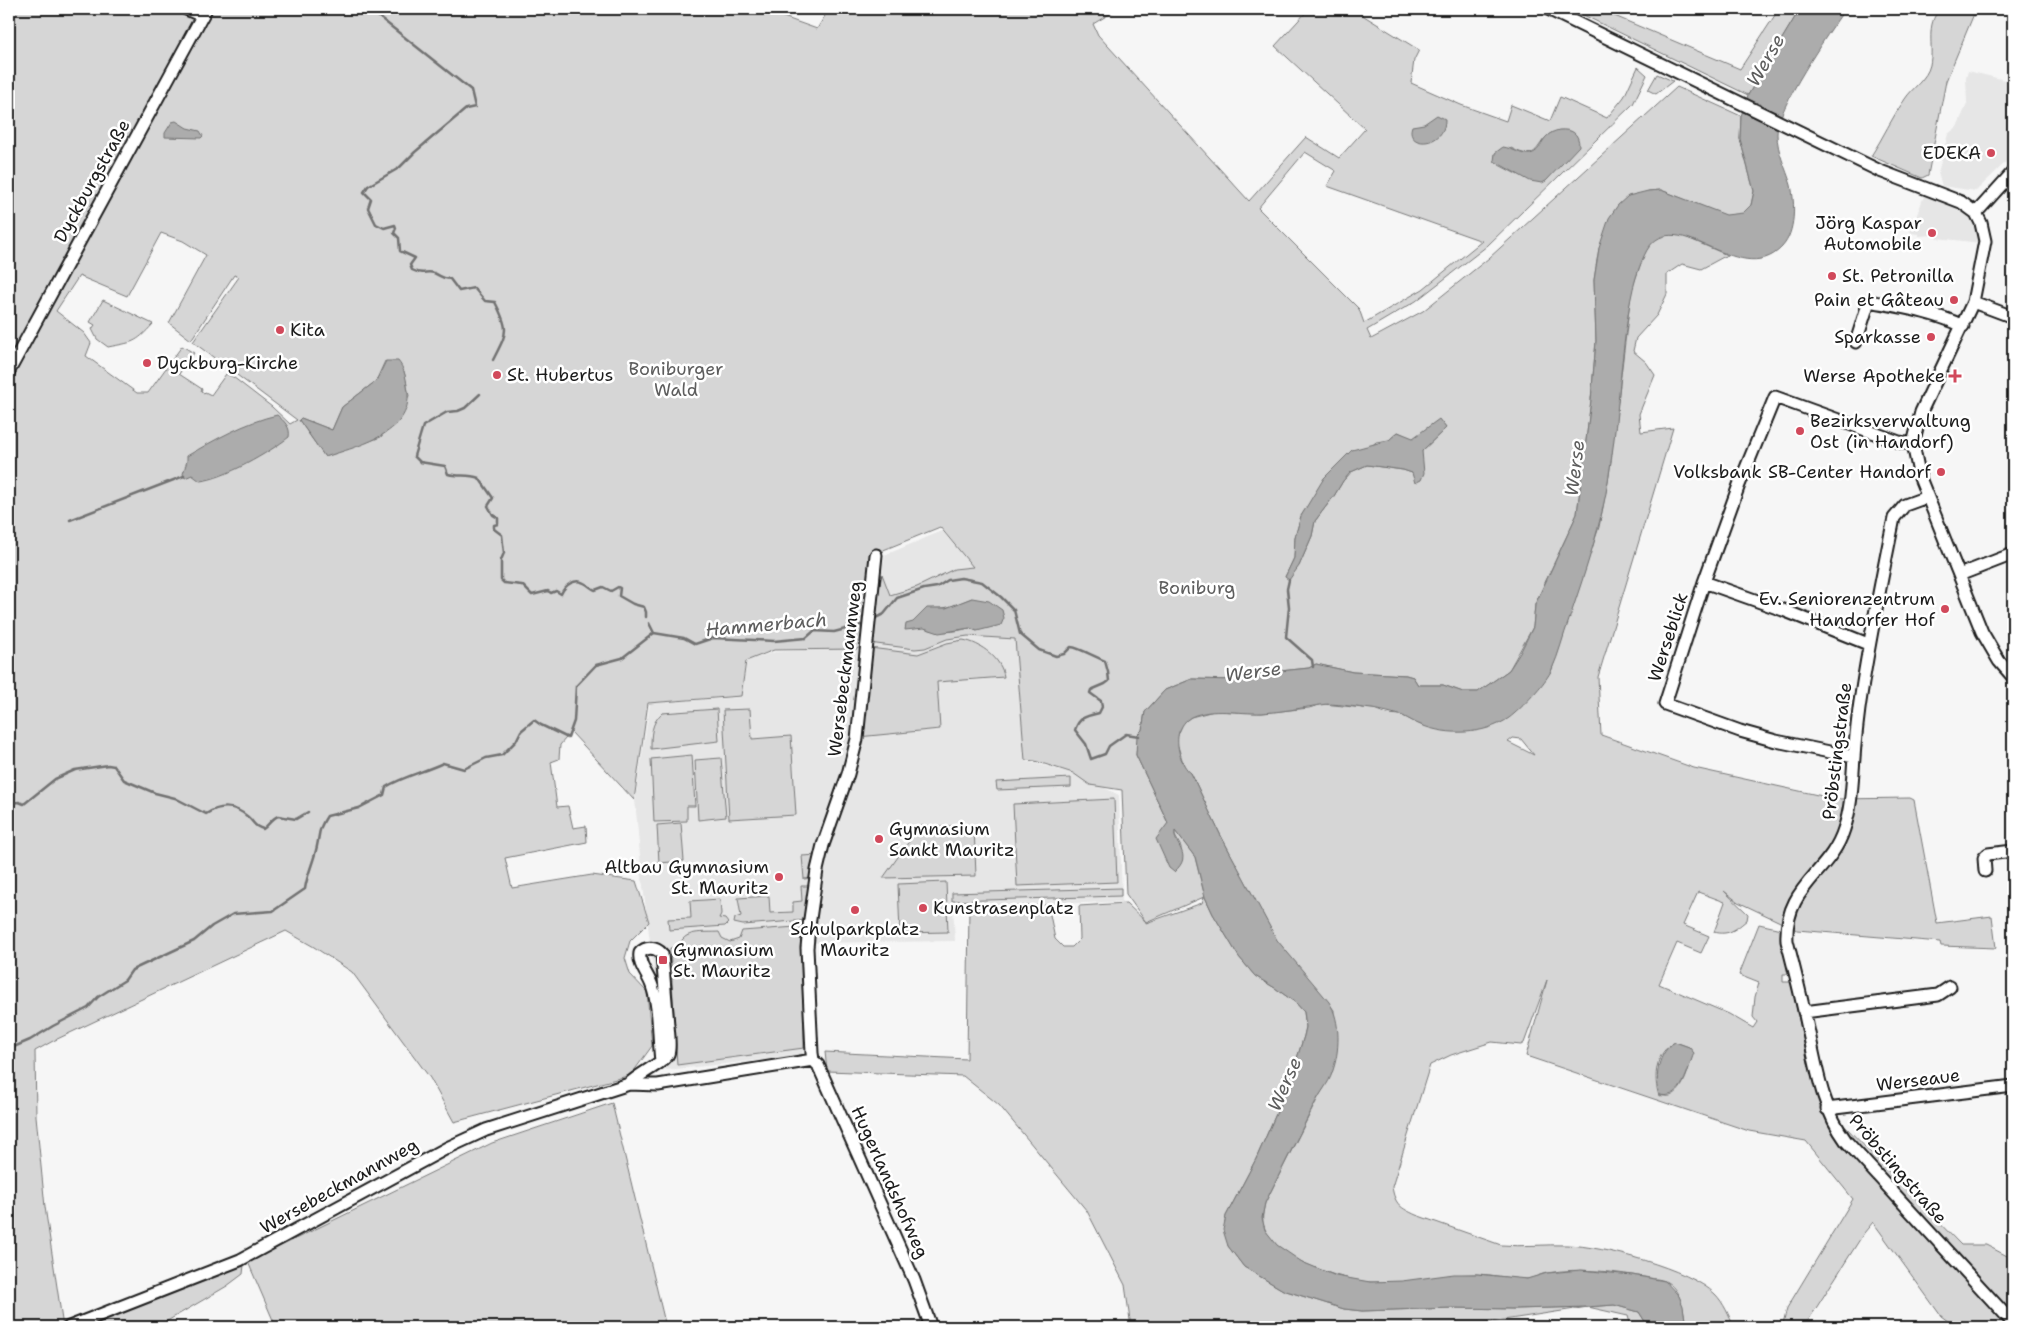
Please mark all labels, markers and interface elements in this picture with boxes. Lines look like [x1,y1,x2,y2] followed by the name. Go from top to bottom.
[1740,30,1790,91] water label: Werse
[48,115,136,247] street label: Dyckburgstraße
[1923,141,1981,165] place label: EDEKA
[1985,147,1997,159] marker: EDEKA
[1815,211,1922,256] place label: Jörg Kaspar Automobile
[1926,227,1938,239] marker: Jörg Kaspar Automobile
[1842,264,1954,288] place label: St. Petronilla
[1826,270,1838,282] marker: St. Petronilla
[1814,288,1944,312] place label: Pain et Gâteau
[1948,294,1960,306] marker: Pain et Gâteau
[290,318,325,342] place label: Kita
[274,324,286,336] marker: Kita
[1834,325,1921,349] place label: Sparkasse
[1925,331,1937,343] marker: Sparkasse
[157,351,298,375] place label: Dyckburg-Kirche
[141,357,153,369] marker: Dyckburg-Kirche
[628,357,724,402] park label: Boniburger Wald
[507,363,614,387] place label: St. Hubertus
[1803,364,1945,388] place label: Werse Apotheke
[491,369,503,381] marker: St. Hubertus
[1949,370,1961,382] marker: Werse Apotheke
[1810,409,1971,454] place label: Bezirksverwaltung Ost (in Handorf)
[1794,425,1806,437] marker: Bezirksverwaltung Ost (in Handorf)
[1559,438,1590,498] water label: Werse
[1673,460,1931,484] place label: Volksbank SB-Center Handorf
[1935,466,1947,478] marker: Volksbank SB-Center Handorf
[1159,576,1235,600] park label: Boniburg
[822,580,868,758] street label: Wersebeckmannweg
[1759,587,1935,632] place label: Ev. Seniorenzentrum Handorfer Hof
[1642,589,1694,685] street label: Werseblick
[1939,603,1951,615] marker: Ev. Seniorenzentrum Handorfer Hof
[704,607,828,642] water label: Hammerbach
[1223,656,1283,687] water label: Werse
[1817,681,1857,821] street label: Pröbstingstraße
[889,817,1015,862] place label: Gymnasium Sankt Mauritz
[873,833,885,845] marker: Gymnasium Sankt Mauritz
[604,855,769,900] place label: Altbau Gymnasium St. Mauritz
[773,871,785,883] marker: Altbau Gymnasium St. Mauritz
[933,896,1074,920] place label: Kunstrasenplatz
[917,902,929,914] marker: Kunstrasenplatz
[849,904,861,916] marker: Schulparkplatz Mauritz
[790,917,920,962] place label: Schulparkplatz Mauritz
[673,938,774,983] place label: Gymnasium St. Mauritz
[657,954,669,966] marker: Gymnasium St. Mauritz
[1262,1053,1307,1115] water label: Werse
[1875,1063,1961,1097] street label: Werseaue
[846,1102,934,1262] street label: Hugerlandshofweg
[1844,1109,1952,1229] street label: Pröbstingstraße
[256,1133,422,1239] street label: Wersebeckmannweg

